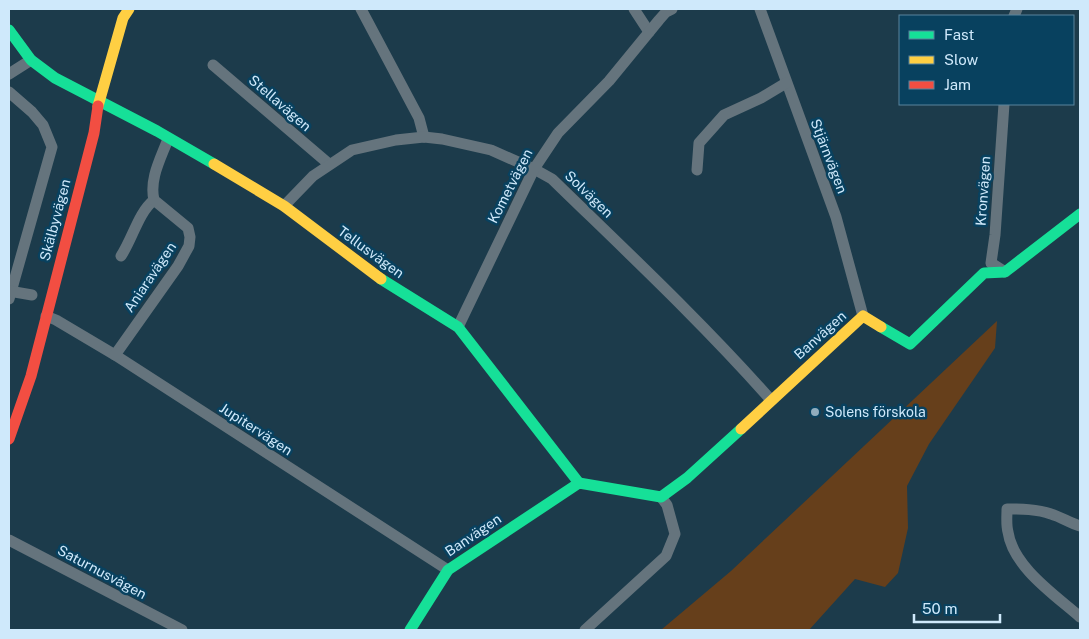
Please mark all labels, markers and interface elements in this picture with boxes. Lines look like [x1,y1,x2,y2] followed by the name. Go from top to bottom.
[899,15,1074,105] legend
[944,26,974,43] text: Fast
[944,51,979,68] text: Slow
[246,72,314,134] street label: Stellavägen
[944,76,971,93] text: Jam
[807,116,851,196] street label: Stjärnvägen
[484,146,536,226] street label: Kometvägen
[973,156,993,226] street label: Kronvägen
[562,167,616,221] street label: Solvägen
[36,177,74,263] street label: Skälbyvägen
[335,223,407,281] street label: Tellusvägen
[121,239,179,315] street label: Aniaravägen
[791,308,849,362] street label: Banvägen
[217,400,295,458] street label: Jupitervägen
[825,404,926,420] place label: Solens förskola
[809,406,821,418] marker: Solens förskola
[442,510,504,560] street label: Banvägen
[55,542,149,602] street label: Saturnusvägen
[914,592,1000,624] scale bar
[922,600,957,617] text: 50 m

